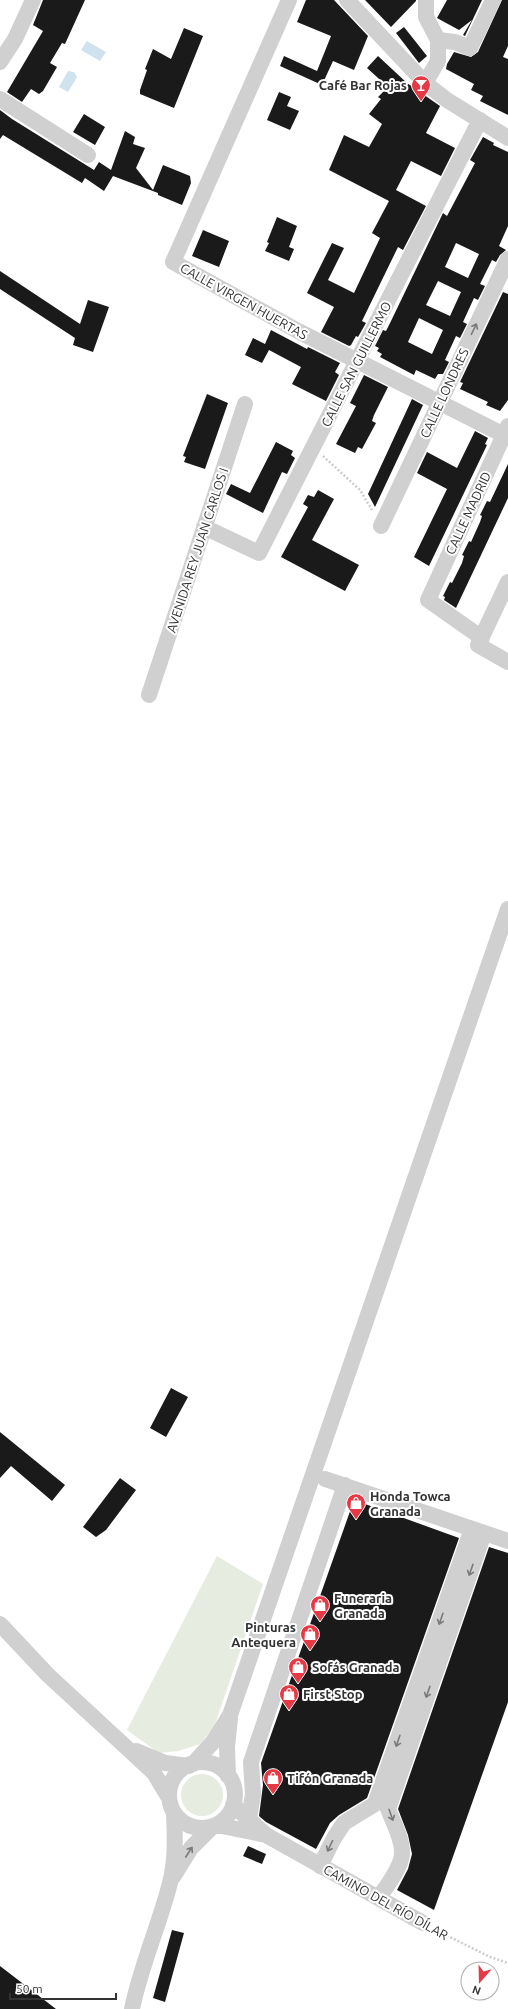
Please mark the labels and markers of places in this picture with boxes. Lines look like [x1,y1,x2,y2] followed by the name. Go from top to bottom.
[410,74,432,102] bar icon: Café Bar Rojas
[319,78,407,92] place label: Café Bar Rojas
[370,1489,451,1518] place label: Honda Towca Granada
[345,1492,367,1520] shop icon: Honda Towca Granada
[334,1591,392,1620] place label: Funeraria Granada
[309,1594,331,1622] shop icon: Funeraria Granada
[231,1620,296,1649] place label: Pinturas Antequera
[299,1623,321,1651] shop icon: Pinturas Antequera
[287,1656,309,1684] shop icon: Sofás Granada
[312,1660,400,1674] place label: Sofás Granada
[278,1683,300,1711] shop icon: First Stop
[303,1687,363,1701] place label: First Stop
[262,1767,284,1795] shop icon: Tifón Granada
[287,1771,373,1785] place label: Tifón Granada

